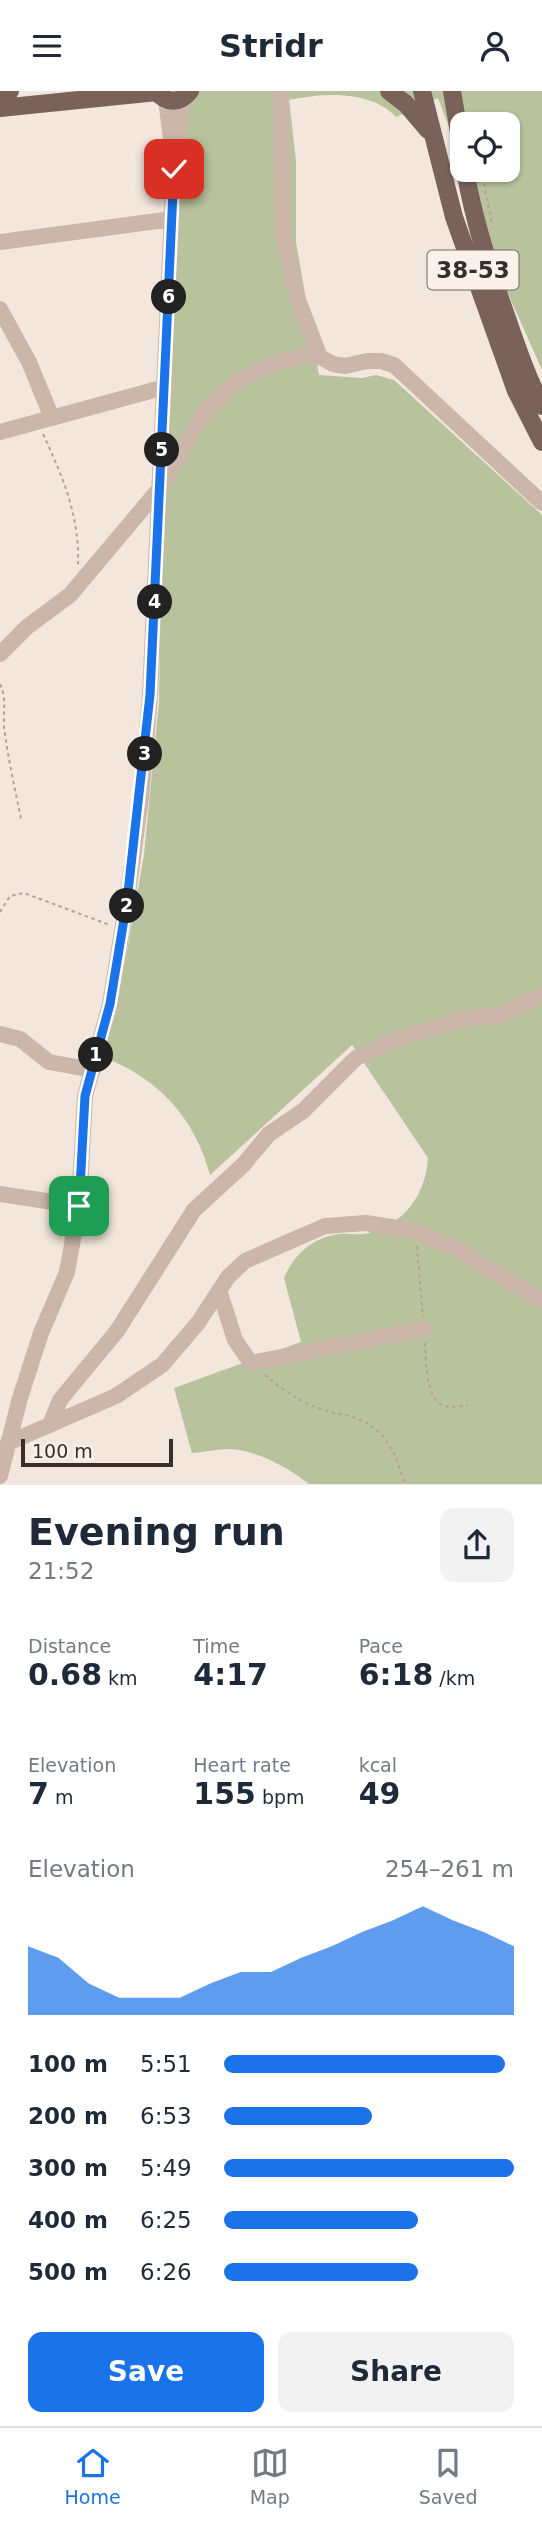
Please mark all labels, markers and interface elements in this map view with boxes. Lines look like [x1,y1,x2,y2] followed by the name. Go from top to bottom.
[28,27,66,65] icon: menu
[219,27,323,65] text: Stridr
[476,27,514,65] icon: person
[450,112,520,182] map controls
[450,112,520,182] button: locate
[144,139,204,199] pin
[155,150,193,188] icon: check
[428,251,518,289] road number: 38-53
[152,279,186,315] pin: 6
[162,285,175,307] text: 6
[144,433,180,467] pin: 5
[155,438,168,460] text: 5
[138,585,172,619] pin: 4
[148,590,161,612] text: 4
[128,737,162,771] pin: 3
[138,742,151,764] text: 3
[110,889,144,923] pin: 2
[120,894,133,916] text: 2
[78,1037,114,1073] pin: 1
[89,1043,102,1065] text: 1
[49,1176,109,1236] pin
[60,1187,98,1225] icon: arrive
[21,1435,173,1467] scale bar
[32,1440,93,1462] text: 100 m
[440,1508,514,1582] button: share
[28,1510,285,1554] text: Evening run
[28,1558,94,1584] text: 21:52
[28,1635,111,1657] text: Distance
[193,1635,240,1657] text: Time
[359,1635,403,1657] text: Pace
[28,1657,102,1692] text: 0.68
[193,1657,268,1692] text: 4:17
[359,1657,433,1692] text: 6:18
[102,1667,138,1689] text: km
[433,1667,475,1689] text: /km
[28,1754,116,1776] text: Elevation
[193,1754,291,1776] text: Heart rate
[359,1754,397,1776] text: kcal
[28,1776,49,1811] text: 7
[193,1776,256,1811] text: 155
[359,1776,400,1811] text: 49
[49,1786,73,1808] text: m
[256,1786,305,1808] text: bpm
[28,1856,135,1882] text: Elevation
[385,1856,514,1882] text: 254–261 m
[28,2051,108,2077] text: 100 m
[140,2051,192,2077] text: 5:51
[28,2103,108,2129] text: 200 m
[140,2103,192,2129] text: 6:53
[28,2155,108,2181] text: 300 m
[140,2155,192,2181] text: 5:49
[28,2207,108,2233] text: 400 m
[140,2207,192,2233] text: 6:25
[28,2259,108,2285] text: 500 m
[140,2259,192,2285] text: 6:26
[28,2332,264,2412] button: Save
[278,2332,514,2412] button: Share
[65,2444,121,2508] tab: Home
[250,2444,290,2508] tab: Map
[419,2444,477,2508] tab: Saved

